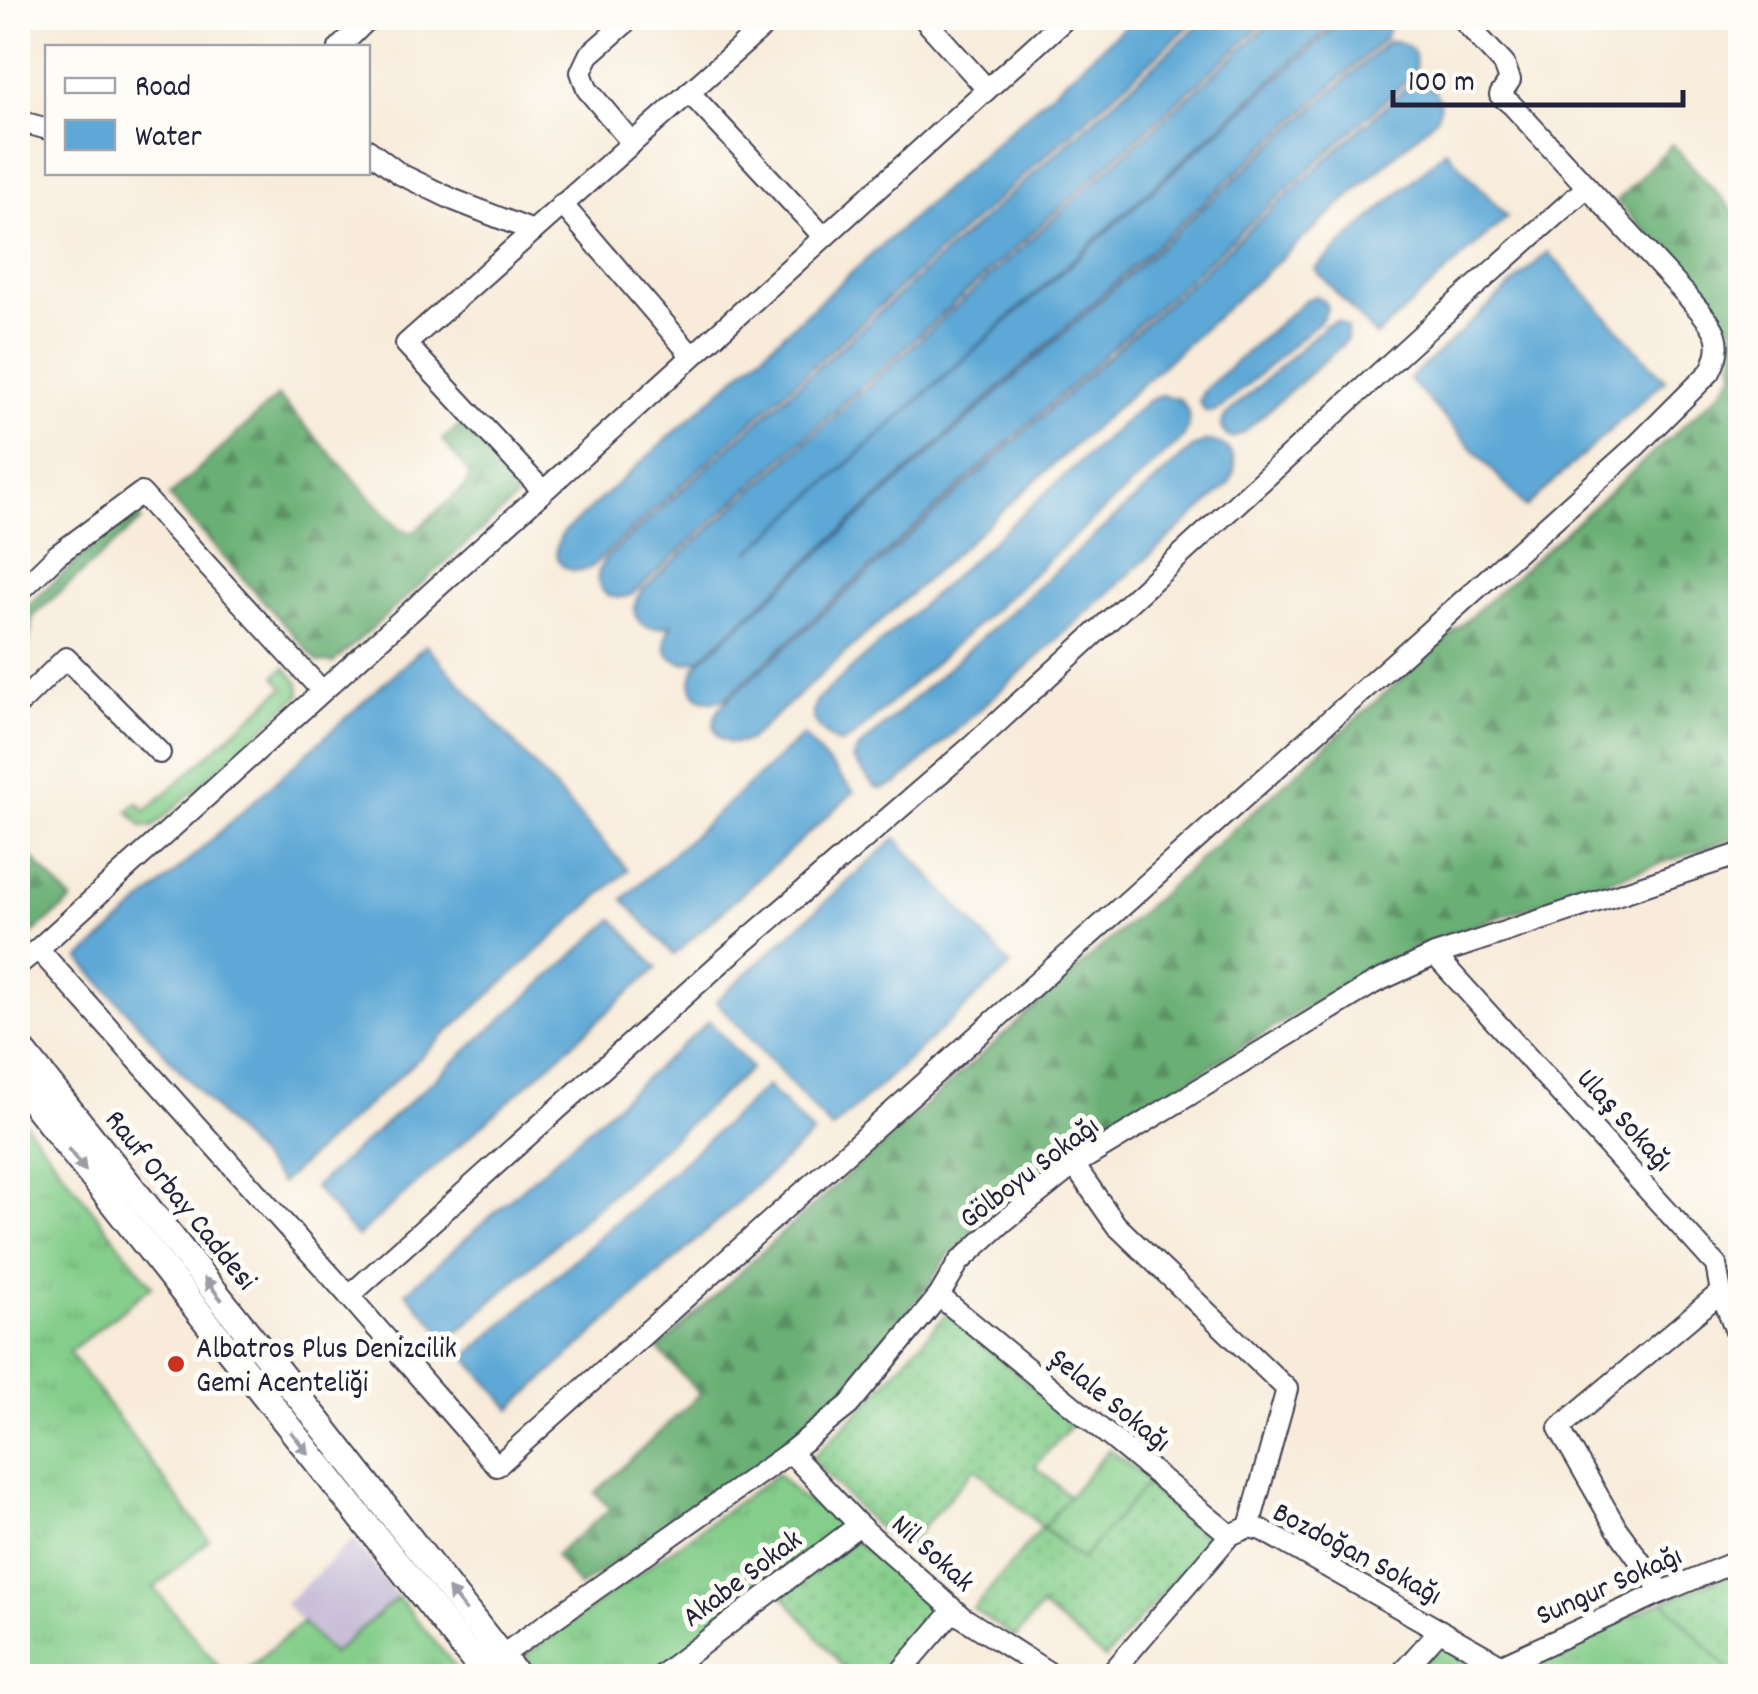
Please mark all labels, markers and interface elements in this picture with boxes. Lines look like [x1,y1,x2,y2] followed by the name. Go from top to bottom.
[45,45,370,175] legend
[1393,45,1683,107] scale bar
[1408,63,1475,106] text: 100 m
[135,68,191,111] text: Road
[135,118,202,161] text: Water
[1564,1060,1681,1184] street label: Ulaş Sokağı
[92,1102,265,1302] street label: Rauf Orbay Caddesi
[952,1108,1110,1242] street label: Gölboyu Sokağı
[67,1147,87,1173] one-way arrow
[203,1277,224,1302] one-way arrow
[196,1330,457,1407] place label: Albatros Plus Denizcilik Gemi Acenteliği
[1038,1340,1178,1465] street label: Şelale Sokağı
[165,1353,187,1375] marker: Albatros Plus Denizcilik Gemi Acenteliği
[289,1430,310,1455] one-way arrow
[1264,1493,1448,1619] street label: Bozdoğan Sokağı
[880,1506,982,1605] street label: Nil Sokak
[674,1521,813,1640] street label: Akabe Sokak
[1530,1537,1690,1639] street label: Sungur Sokağı
[448,1587,468,1613] one-way arrow

